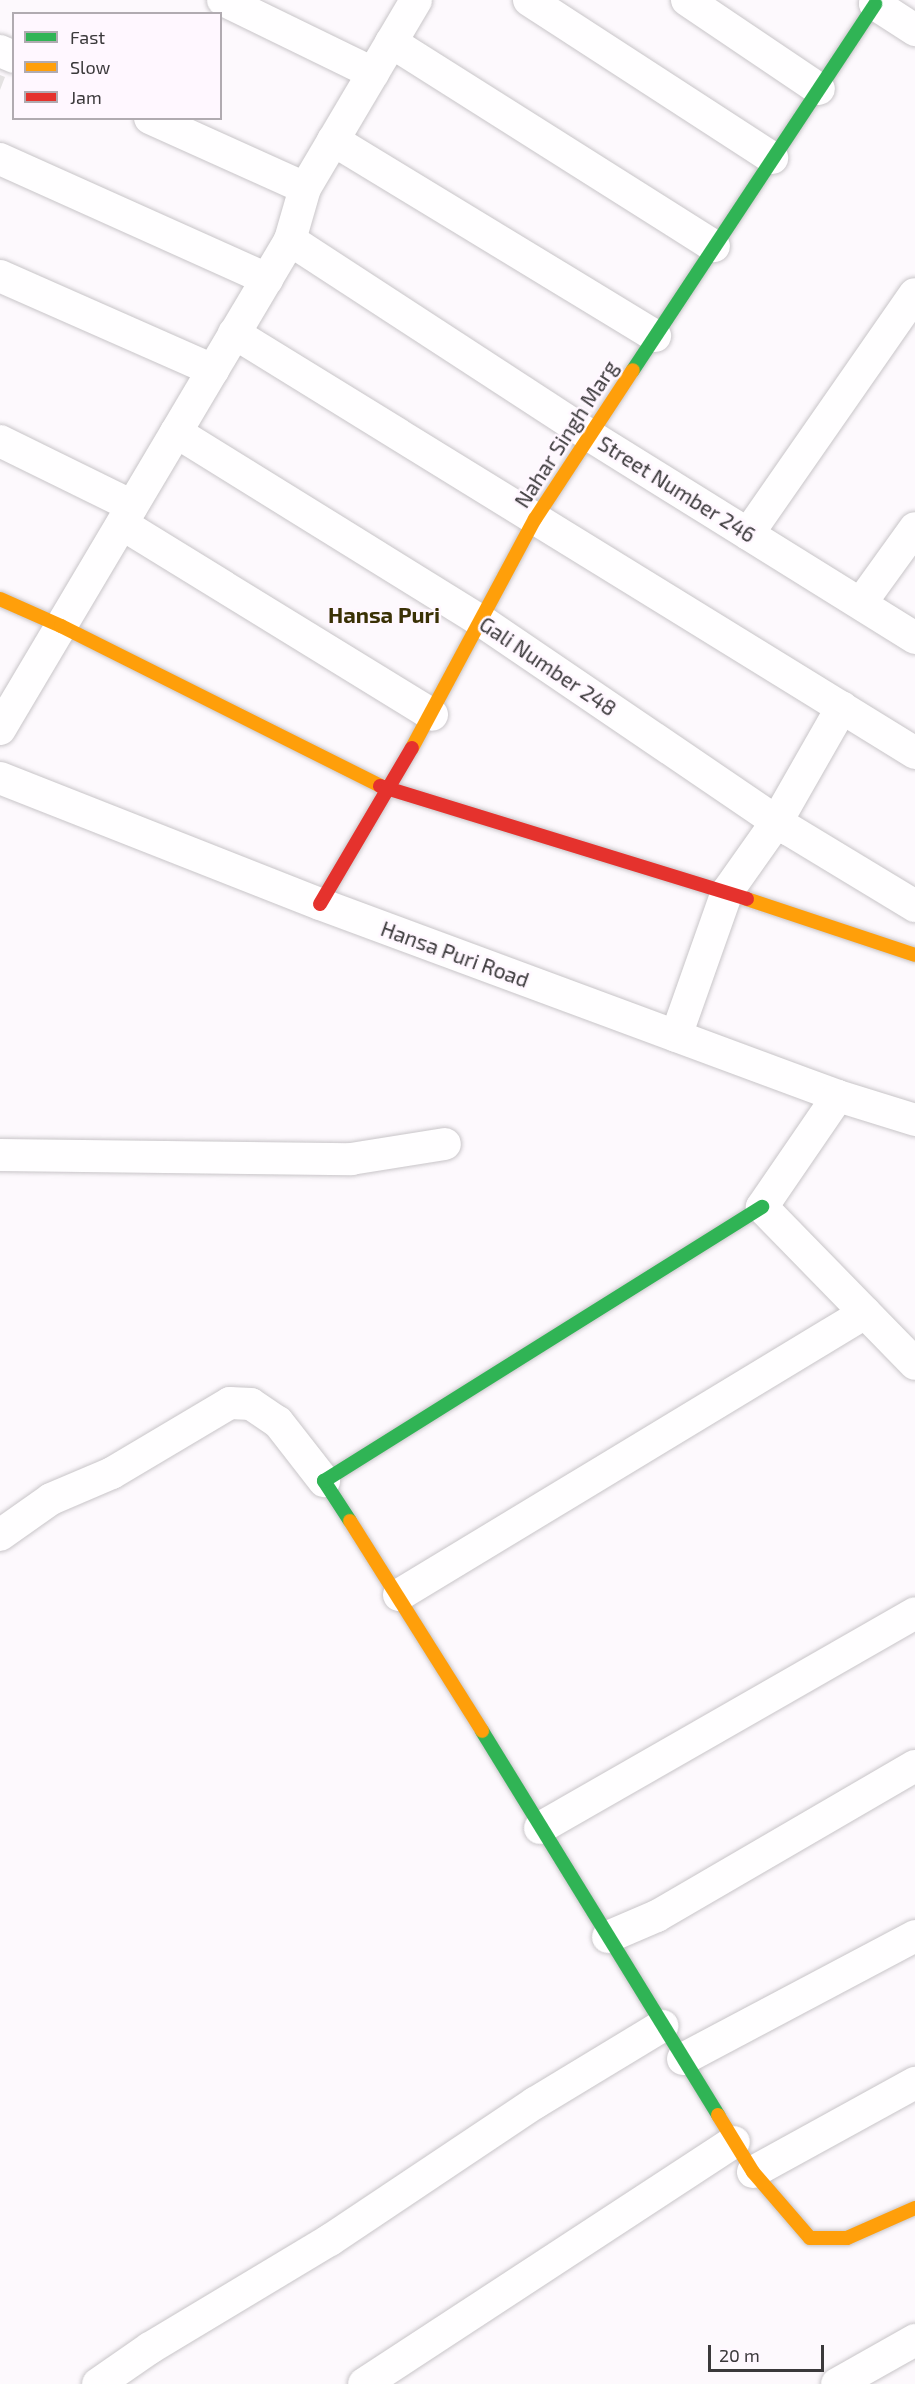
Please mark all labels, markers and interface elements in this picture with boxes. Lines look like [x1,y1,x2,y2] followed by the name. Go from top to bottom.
[12,12,222,120] legend
[70,26,105,48] text: Fast
[70,56,110,78] text: Slow
[70,86,102,108] text: Jam
[509,355,623,513] street label: Nahar Singh Marg
[593,430,761,548] street label: Street Number 246
[328,602,440,628] district label: Hansa Puri
[475,611,621,721] street label: Gali Number 248
[378,916,532,992] street label: Hansa Puri Road
[711,2333,826,2371] scale bar
[719,2344,760,2366] text: 20 m

